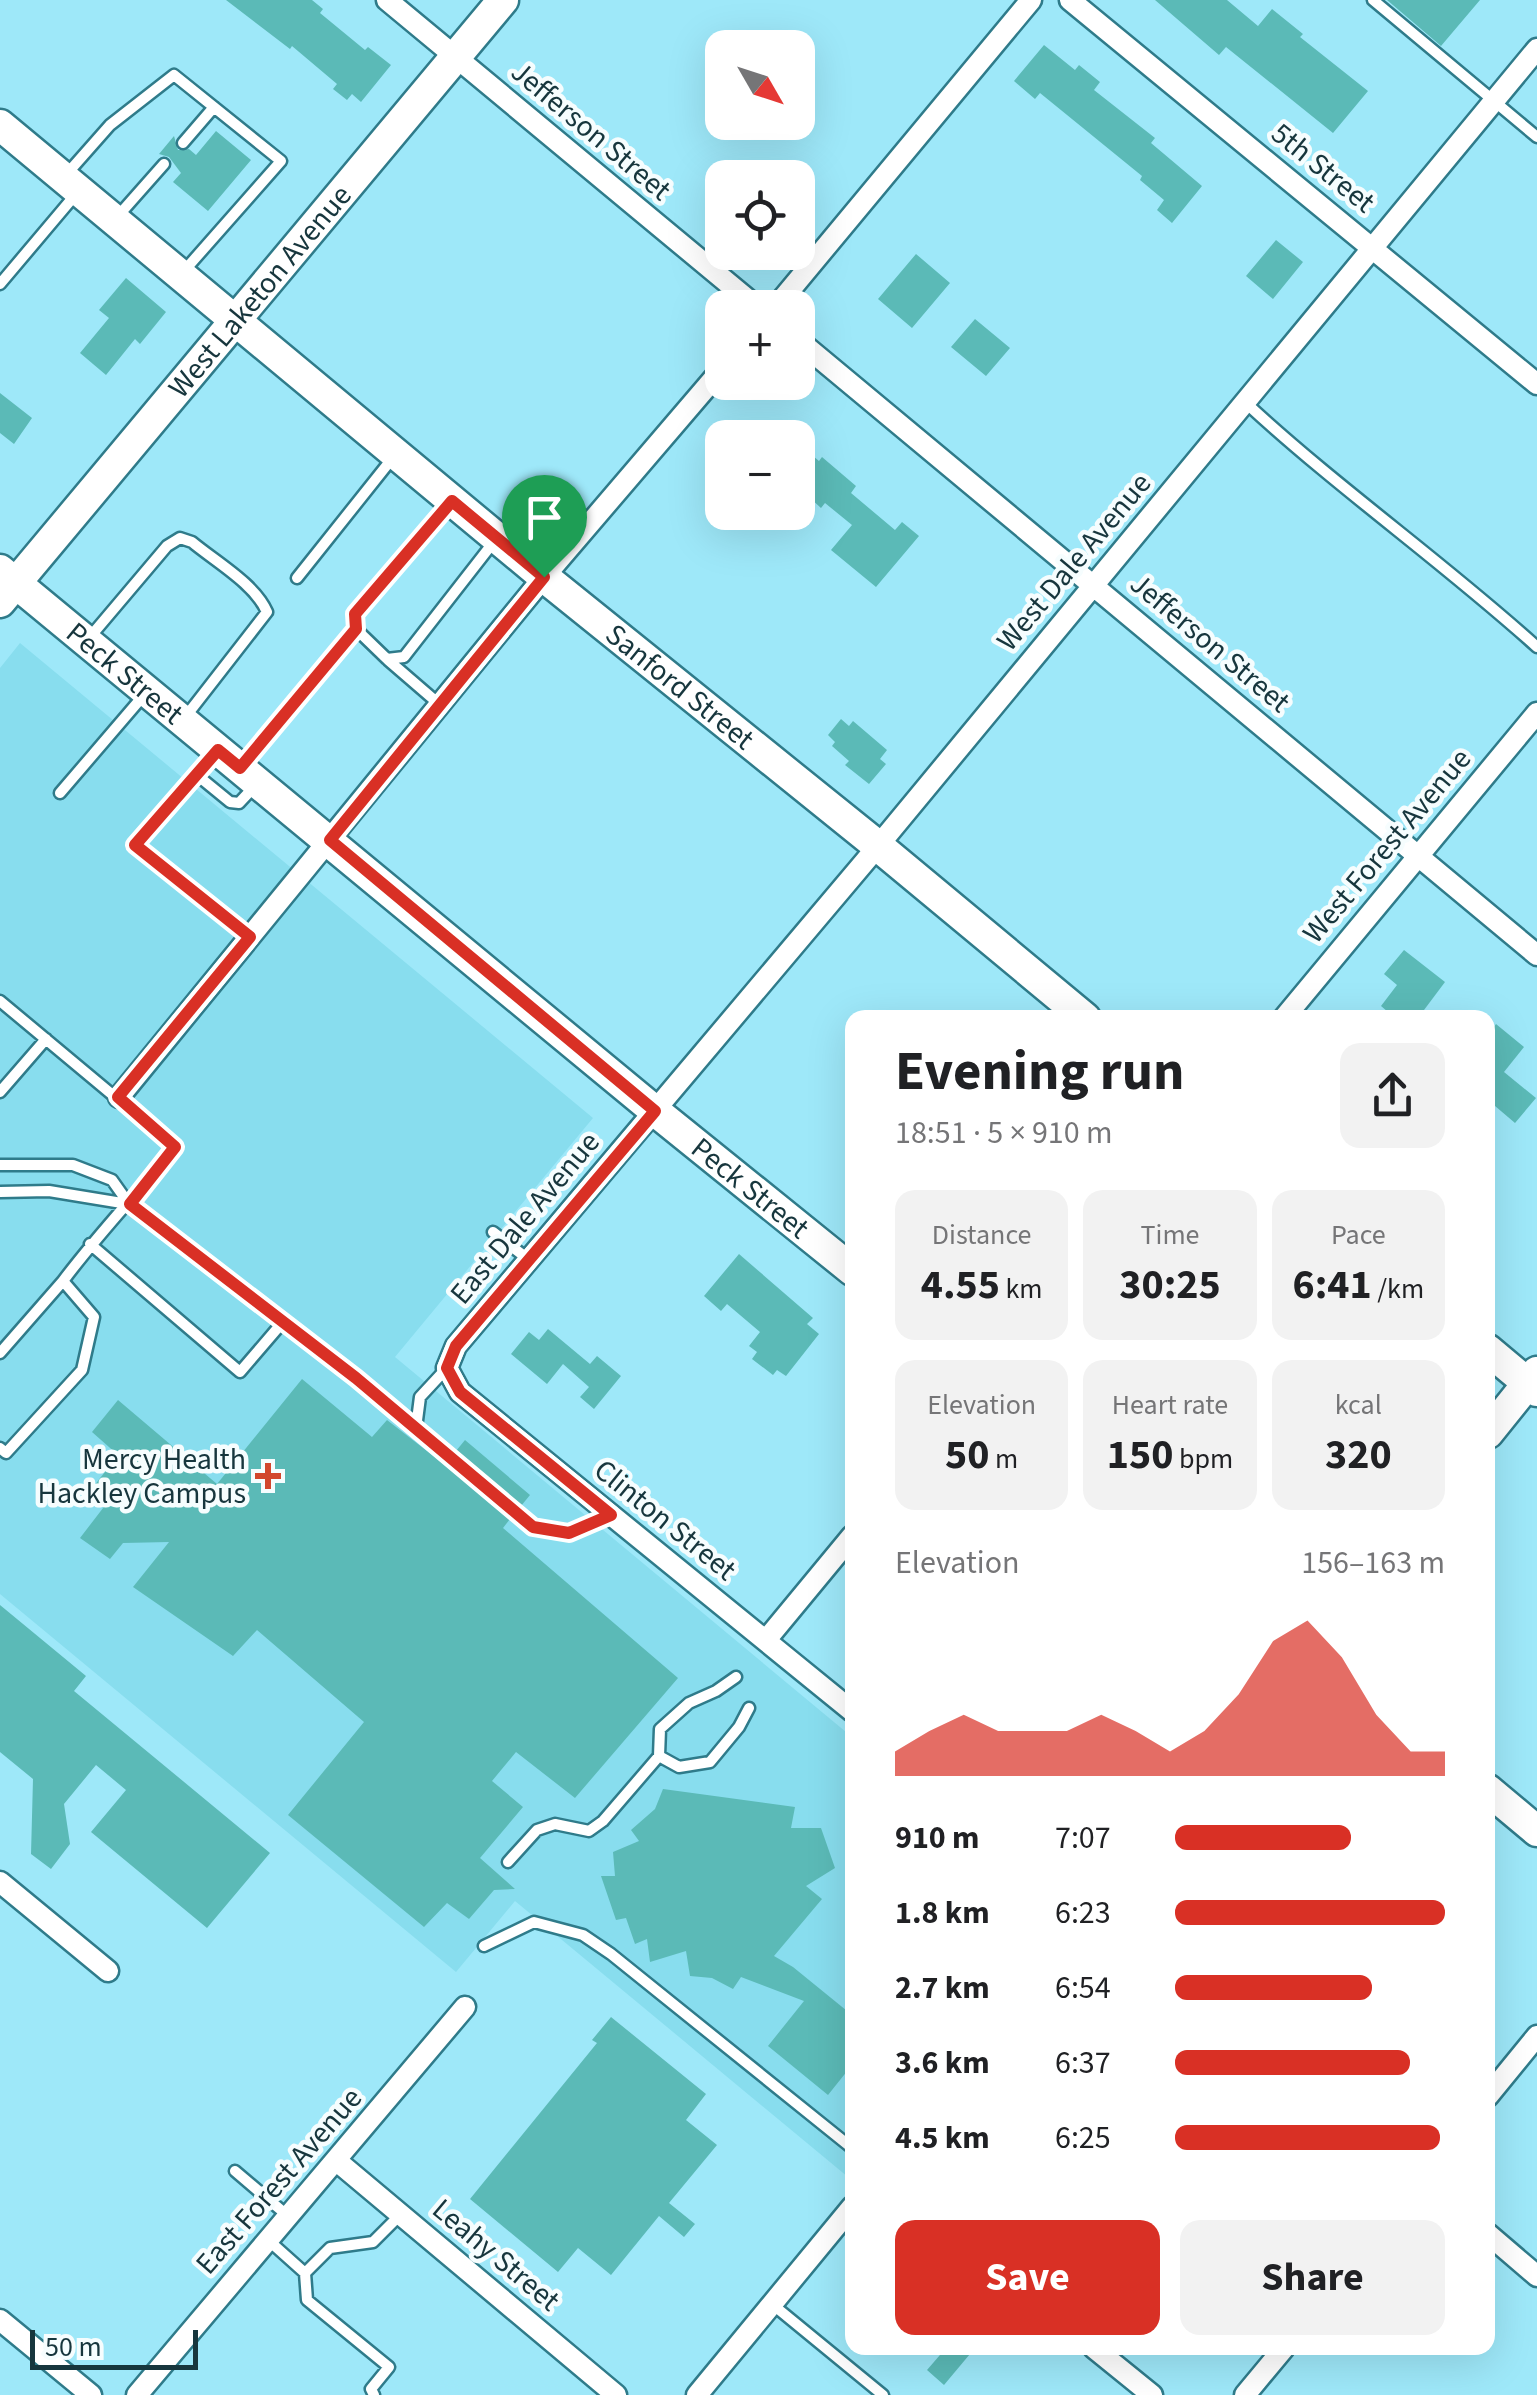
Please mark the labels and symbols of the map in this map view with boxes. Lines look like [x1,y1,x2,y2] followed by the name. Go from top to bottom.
[705,30,815,140] north arrow
[501,51,681,211] street label: Jefferson Street
[1262,113,1384,223] street label: 5th Street
[158,175,362,407] street label: West Laketon Avenue
[986,463,1162,661] street label: West Dale Avenue
[502,475,587,578] pin
[1120,563,1300,723] street label: Jefferson Street
[57,612,193,735] street label: Peck Street
[596,613,764,760] street label: Sanford Street
[1292,739,1482,953] street label: West Forest Avenue
[440,1122,610,1314] street label: East Dale Avenue
[682,1127,819,1249] street label: Peck Street
[37,1438,246,1515] place label: Mercy Health Hackley Campus
[585,1449,745,1591] street label: Clinton Street
[255,1463,281,1489] marker: Mercy Health Hackley Campus
[186,2078,372,2284] street label: East Forest Avenue
[423,2189,569,2321] street label: Leahy Street
[30,2325,198,2370] scale bar

